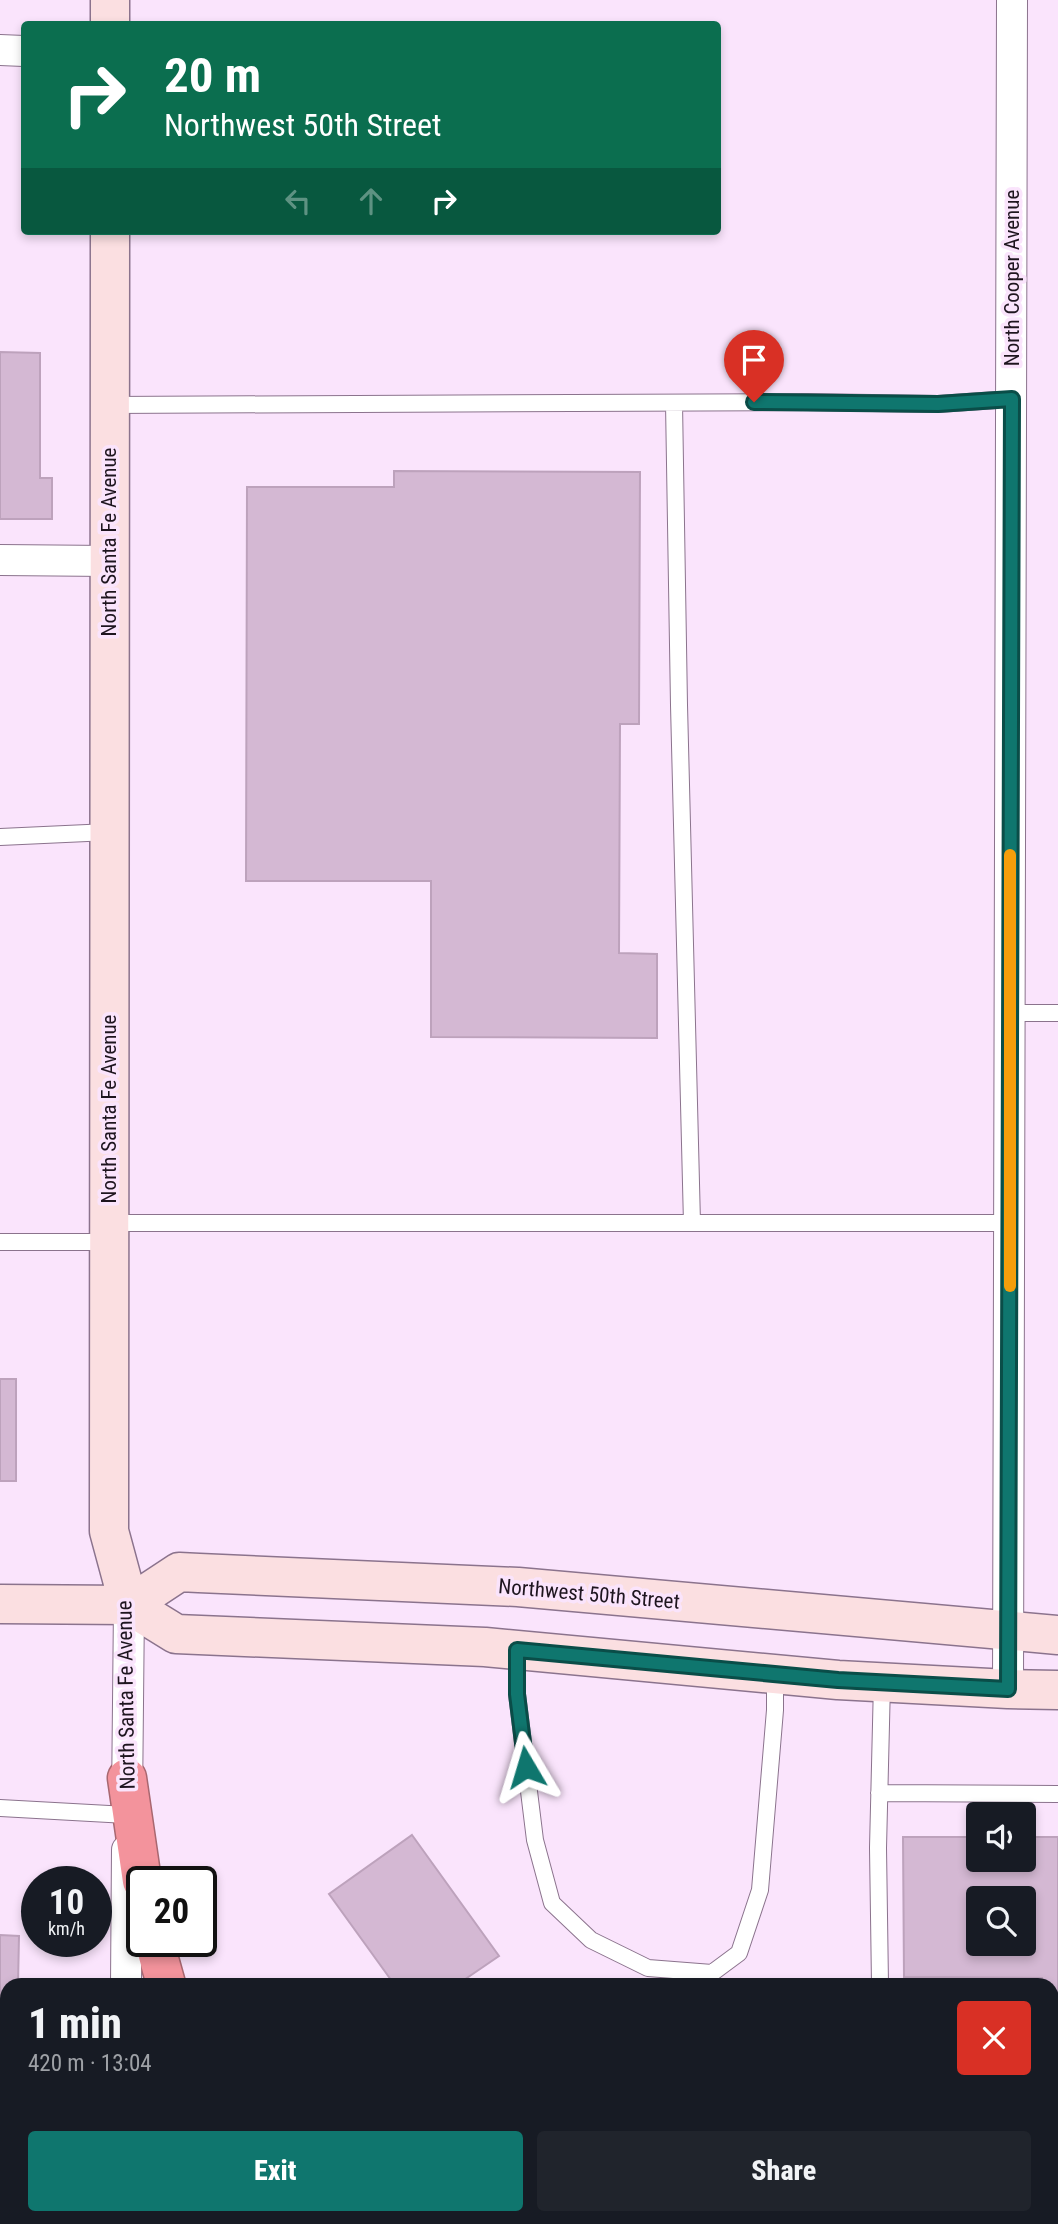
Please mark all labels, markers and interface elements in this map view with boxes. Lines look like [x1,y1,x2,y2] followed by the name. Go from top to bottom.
[164,47,261,104] text: 20 m
[49,49,140,140] icon: right
[164,106,441,144] text: Northwest 50th Street
[279,182,317,220] icon: left
[352,182,390,220] icon: ahead
[425,182,463,220] icon: right
[1000,190,1024,366] street label: North Cooper Avenue
[724,330,784,402] pin
[735,341,773,379] icon: arrive
[97,447,121,636] street label: North Santa Fe Avenue
[97,1014,121,1203] street label: North Santa Fe Avenue
[497,1574,681,1614] street label: Northwest 50th Street
[112,1600,140,1790] street label: North Santa Fe Avenue
[489,1730,563,1804] position arrow
[966,1802,1036,1956] map controls
[966,1802,1036,1872] button: sound
[126,1866,217,1957] speed limit sign: 20
[49,1882,84,1923] text: 10
[966,1886,1036,1956] button: search
[48,1918,85,1939] text: km/h
[28,1999,122,2048] text: 1 min
[957,2001,1031,2075] button: close
[28,2050,152,2077] text: 420 m · 13:04
[28,2131,523,2211] button: Exit
[537,2131,1031,2211] button: Share

